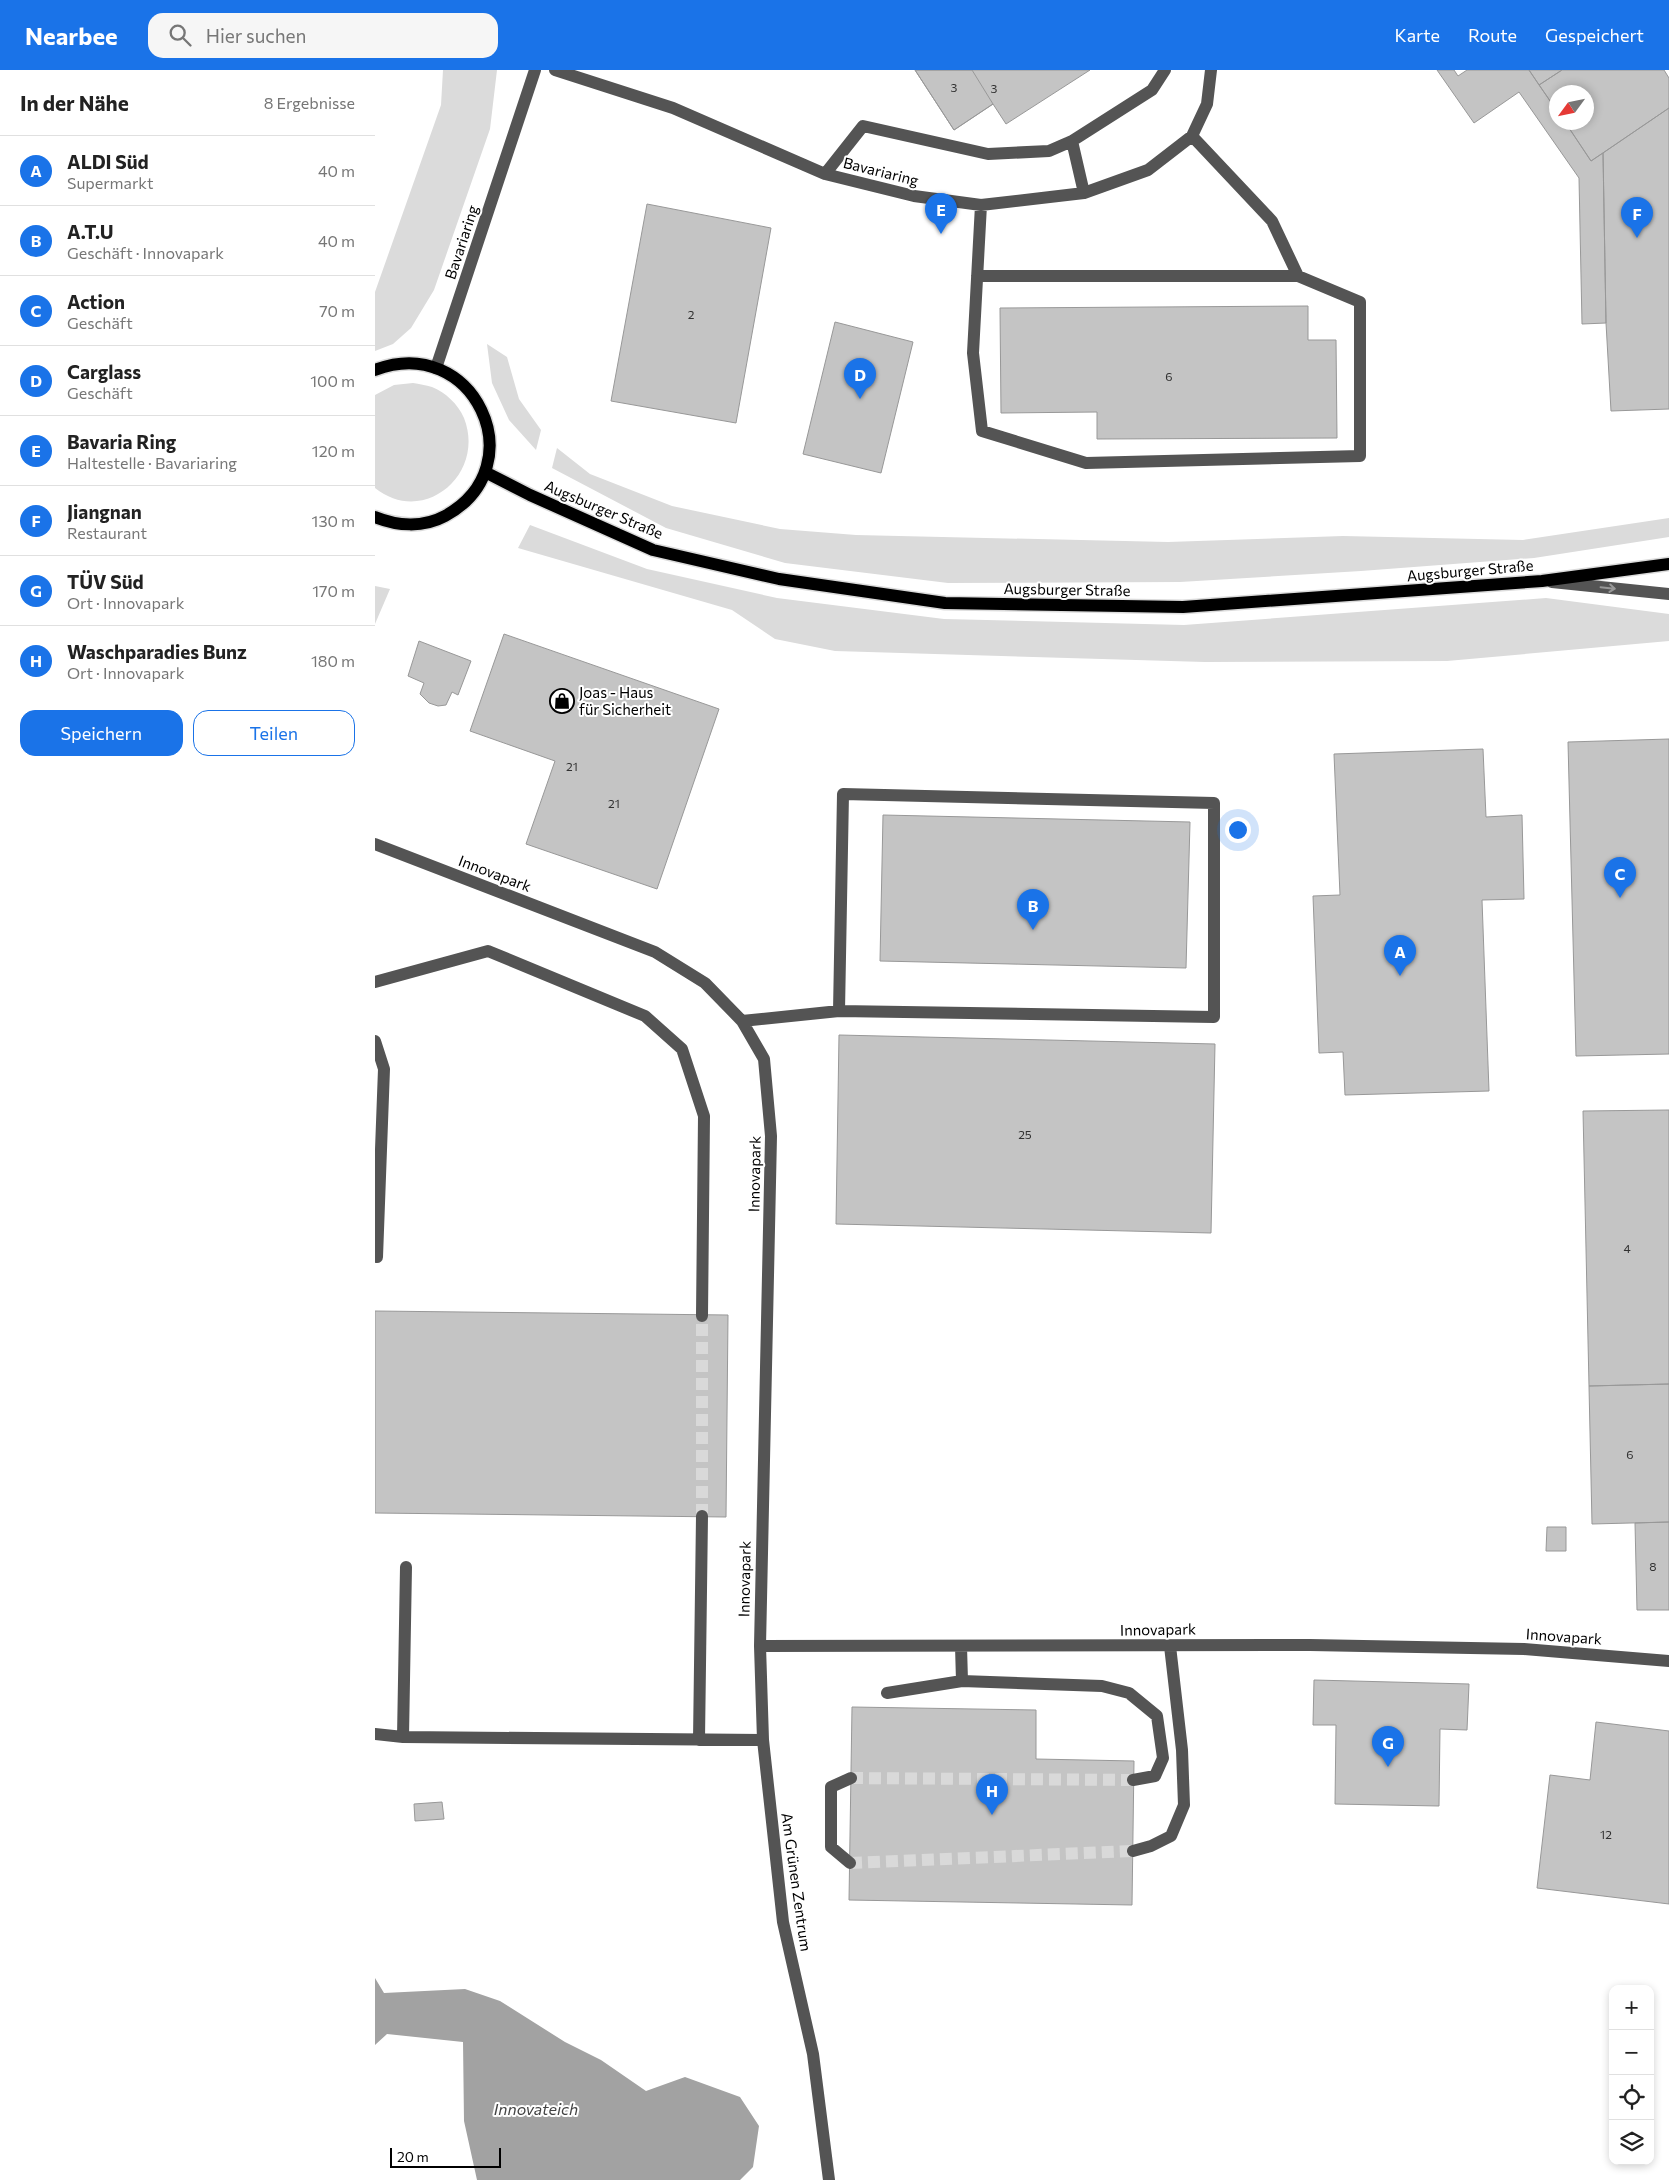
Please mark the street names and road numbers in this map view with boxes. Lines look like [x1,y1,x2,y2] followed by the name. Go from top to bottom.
[841,153,921,189] street label: Bavariaring
[441,203,481,281] street label: Bavariaring
[542,476,666,542] street label: Augsburger Straße
[1406,555,1534,585] street label: Augsburger Straße
[1003,579,1131,599] street label: Augsburger Straße
[456,851,534,895] street label: Innovapark
[744,1136,764,1212] street label: Innovapark
[734,1541,754,1617] street label: Innovapark
[1120,1619,1196,1639] street label: Innovapark
[1525,1624,1603,1648] street label: Innovapark
[778,1812,816,1952] street label: Am Grünen Zentrum

